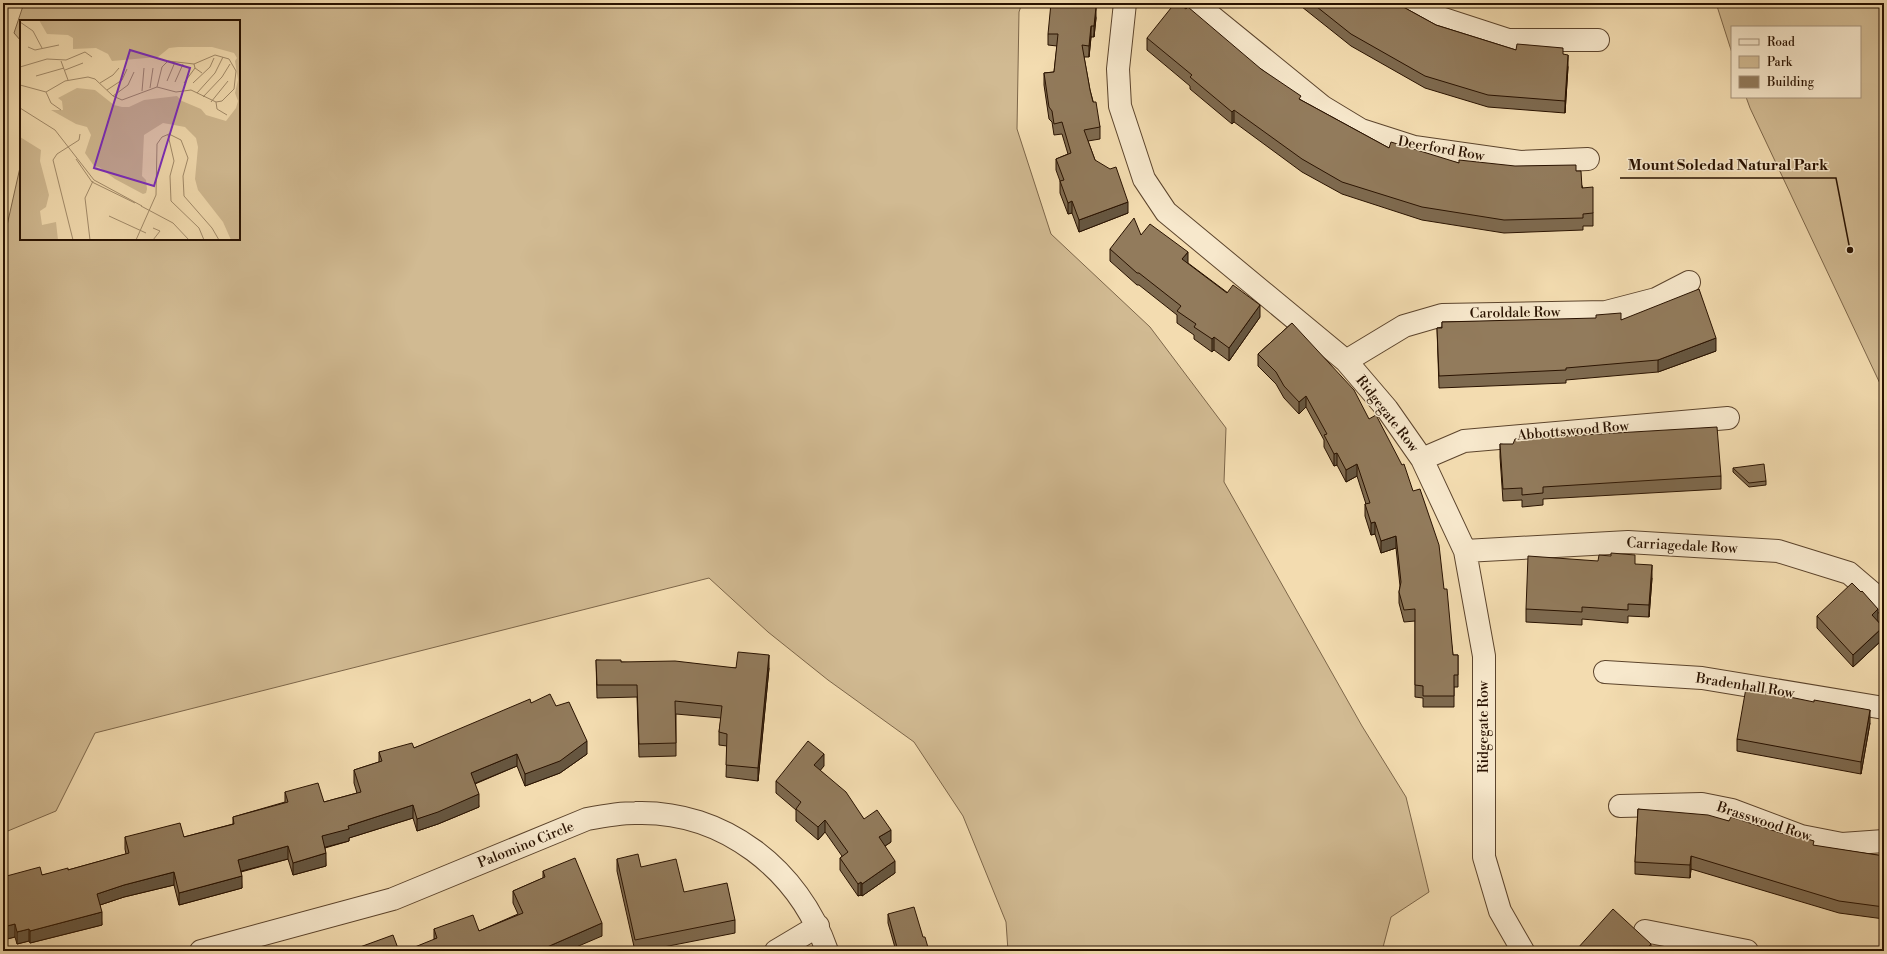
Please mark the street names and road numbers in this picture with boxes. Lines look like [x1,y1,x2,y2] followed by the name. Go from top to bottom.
[1396,133,1486,166] street label: Deerford Row
[1470,303,1561,323] street label: Caroldale Row
[1351,372,1423,456] street label: Ridgegate Row
[1515,417,1630,445] street label: Abbottswood Row
[1626,534,1738,558] street label: Carriagedale Row
[1693,669,1796,703] street label: Bradenhall Row
[1475,680,1493,773] street label: Ridgegate Row
[1714,798,1814,846] street label: Brasswood Row
[475,818,577,872] street label: Palomino Circle

